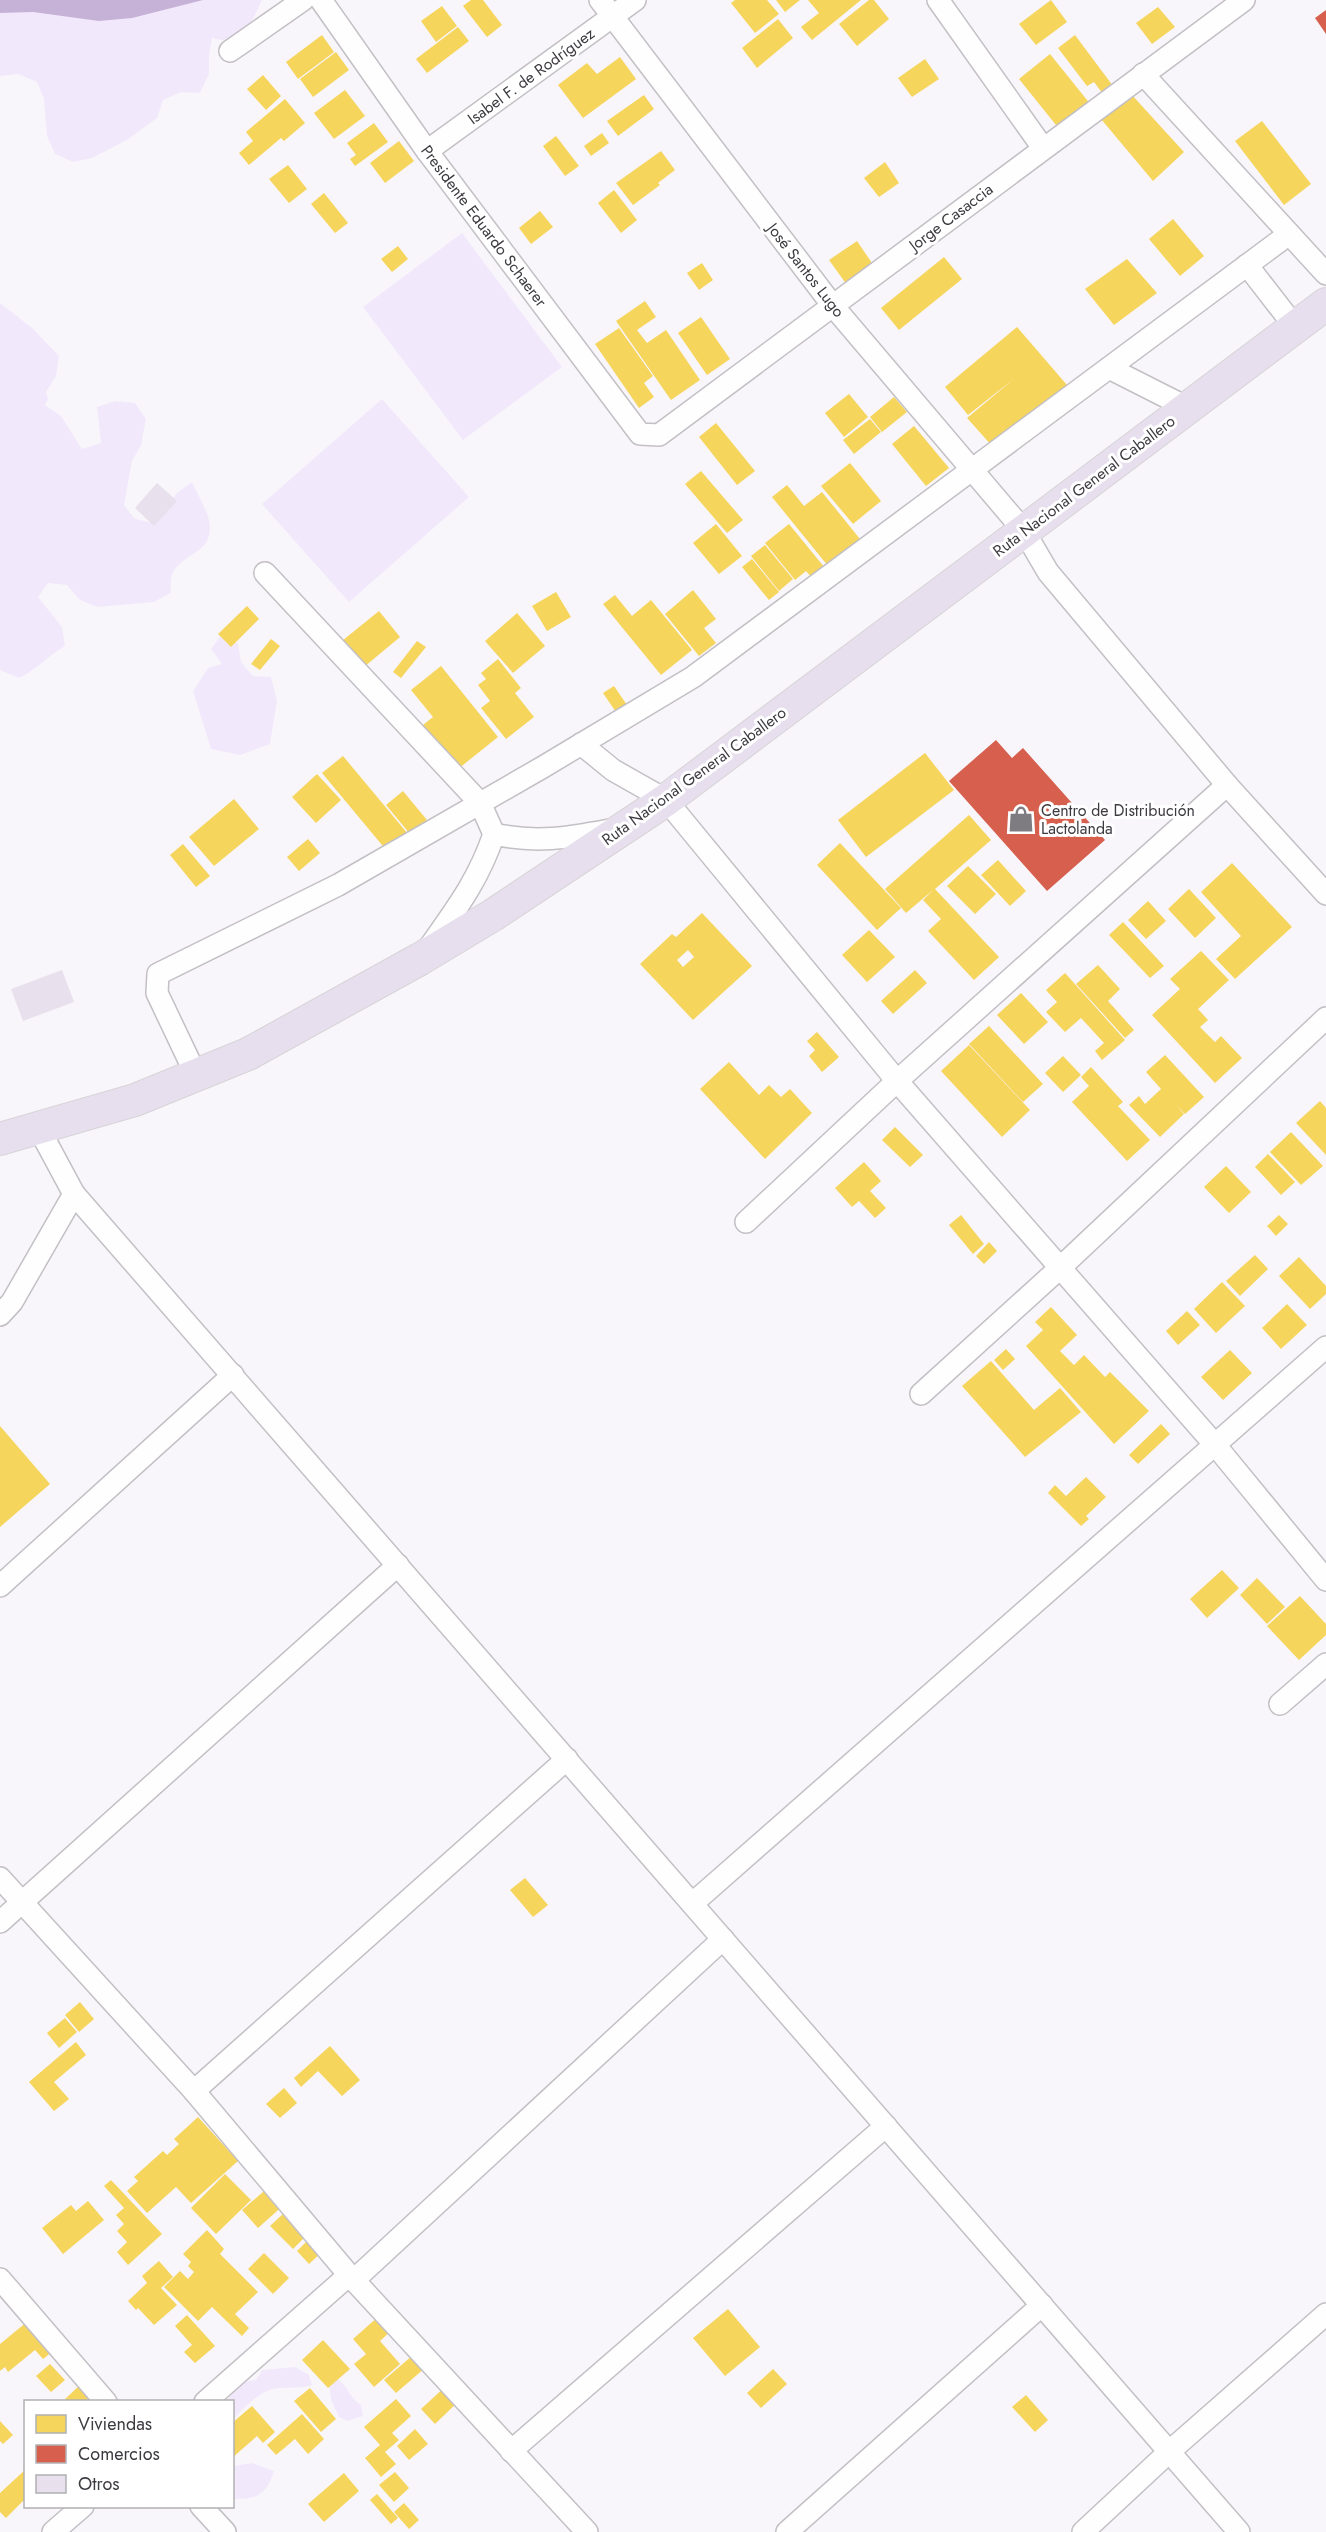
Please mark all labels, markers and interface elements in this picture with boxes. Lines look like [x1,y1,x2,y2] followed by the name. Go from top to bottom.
[463,22,600,130] street label: Isabel F. de Rodríguez
[416,140,553,312] street label: Presidente Eduardo Schaerer
[903,178,998,257] street label: Jorge Casaccia
[761,216,850,322] street label: José Santos Lugo
[988,410,1180,562] street label: Ruta Nacional General Caballero
[597,701,791,851] street label: Ruta Nacional General Caballero
[1041,799,1195,840] place label: Centro de Distribución Lactolanda
[1006,804,1036,834] shop icon: Centro de Distribución Lactolanda
[24,2400,234,2508] legend
[78,2411,152,2437] text: Viviendas
[78,2441,160,2467] text: Comercios
[78,2471,120,2497] text: Otros

